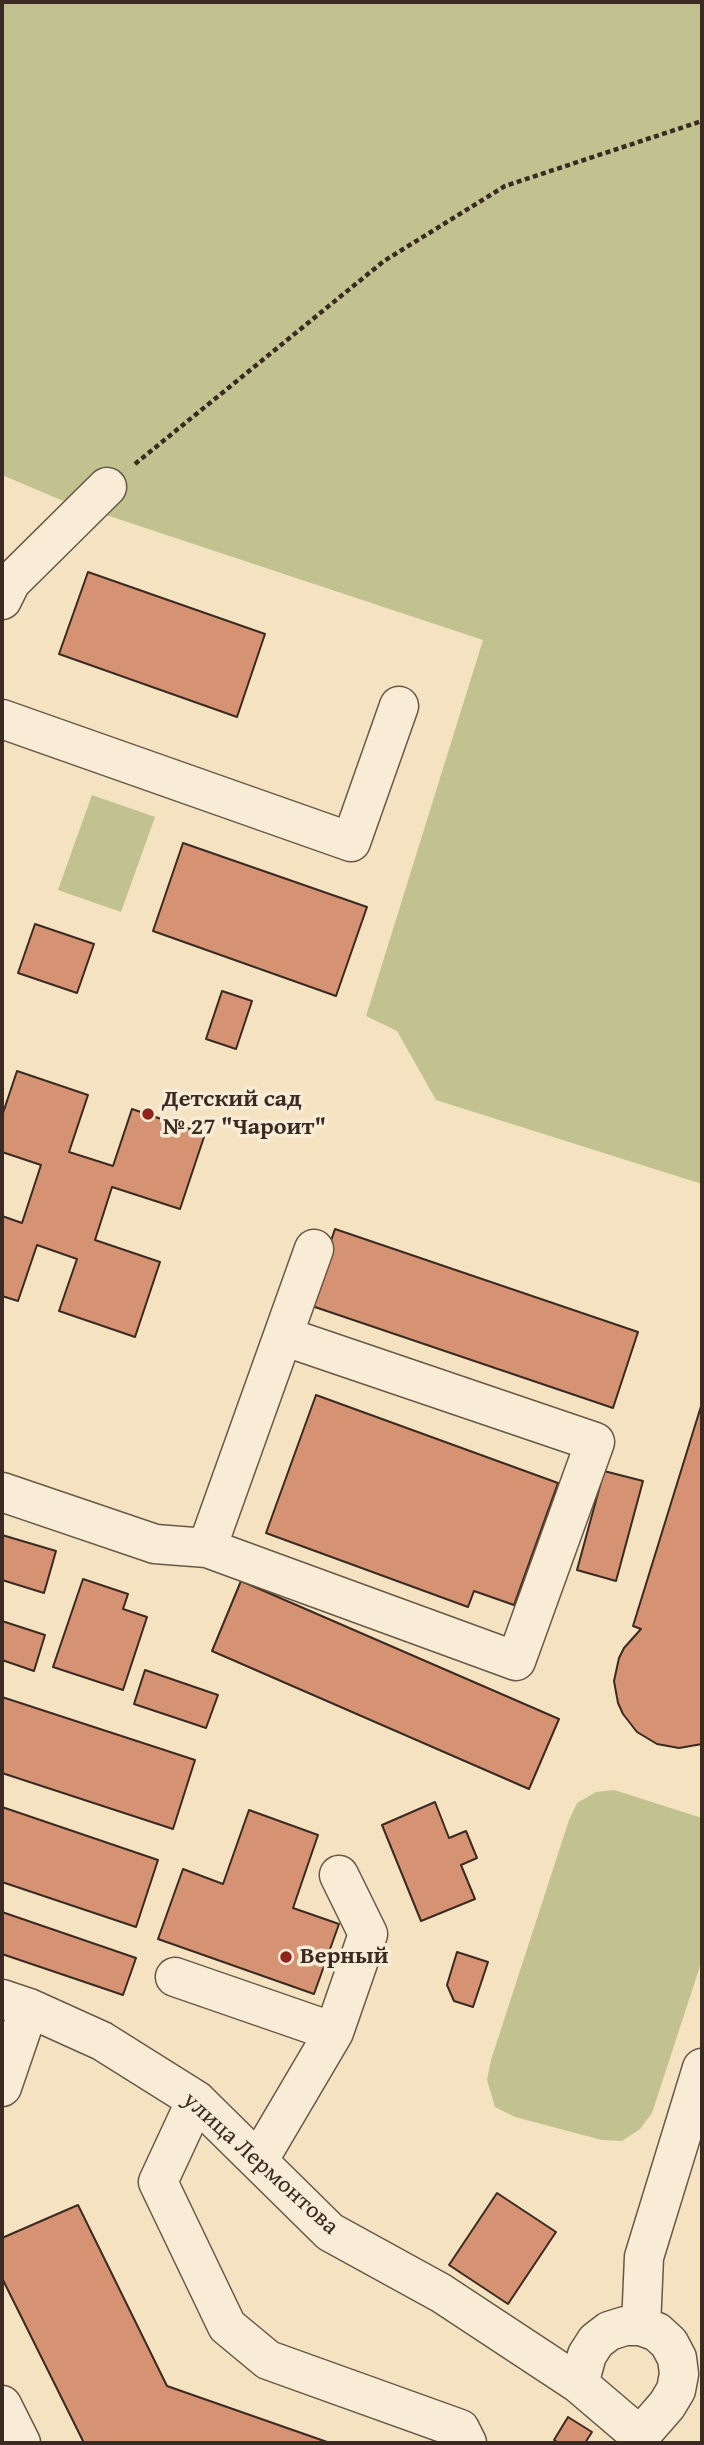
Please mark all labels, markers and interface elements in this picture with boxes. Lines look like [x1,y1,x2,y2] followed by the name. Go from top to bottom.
[162,1086,326,1142] place label: Детский сад № 27 "Чароит"
[140,1106,156,1122] marker: Детский сад № 27 "Чароит"
[300,1943,389,1971] place label: Верный
[278,1949,294,1965] marker: Верный
[176,2086,344,2242] street label: улица Лермонтова

